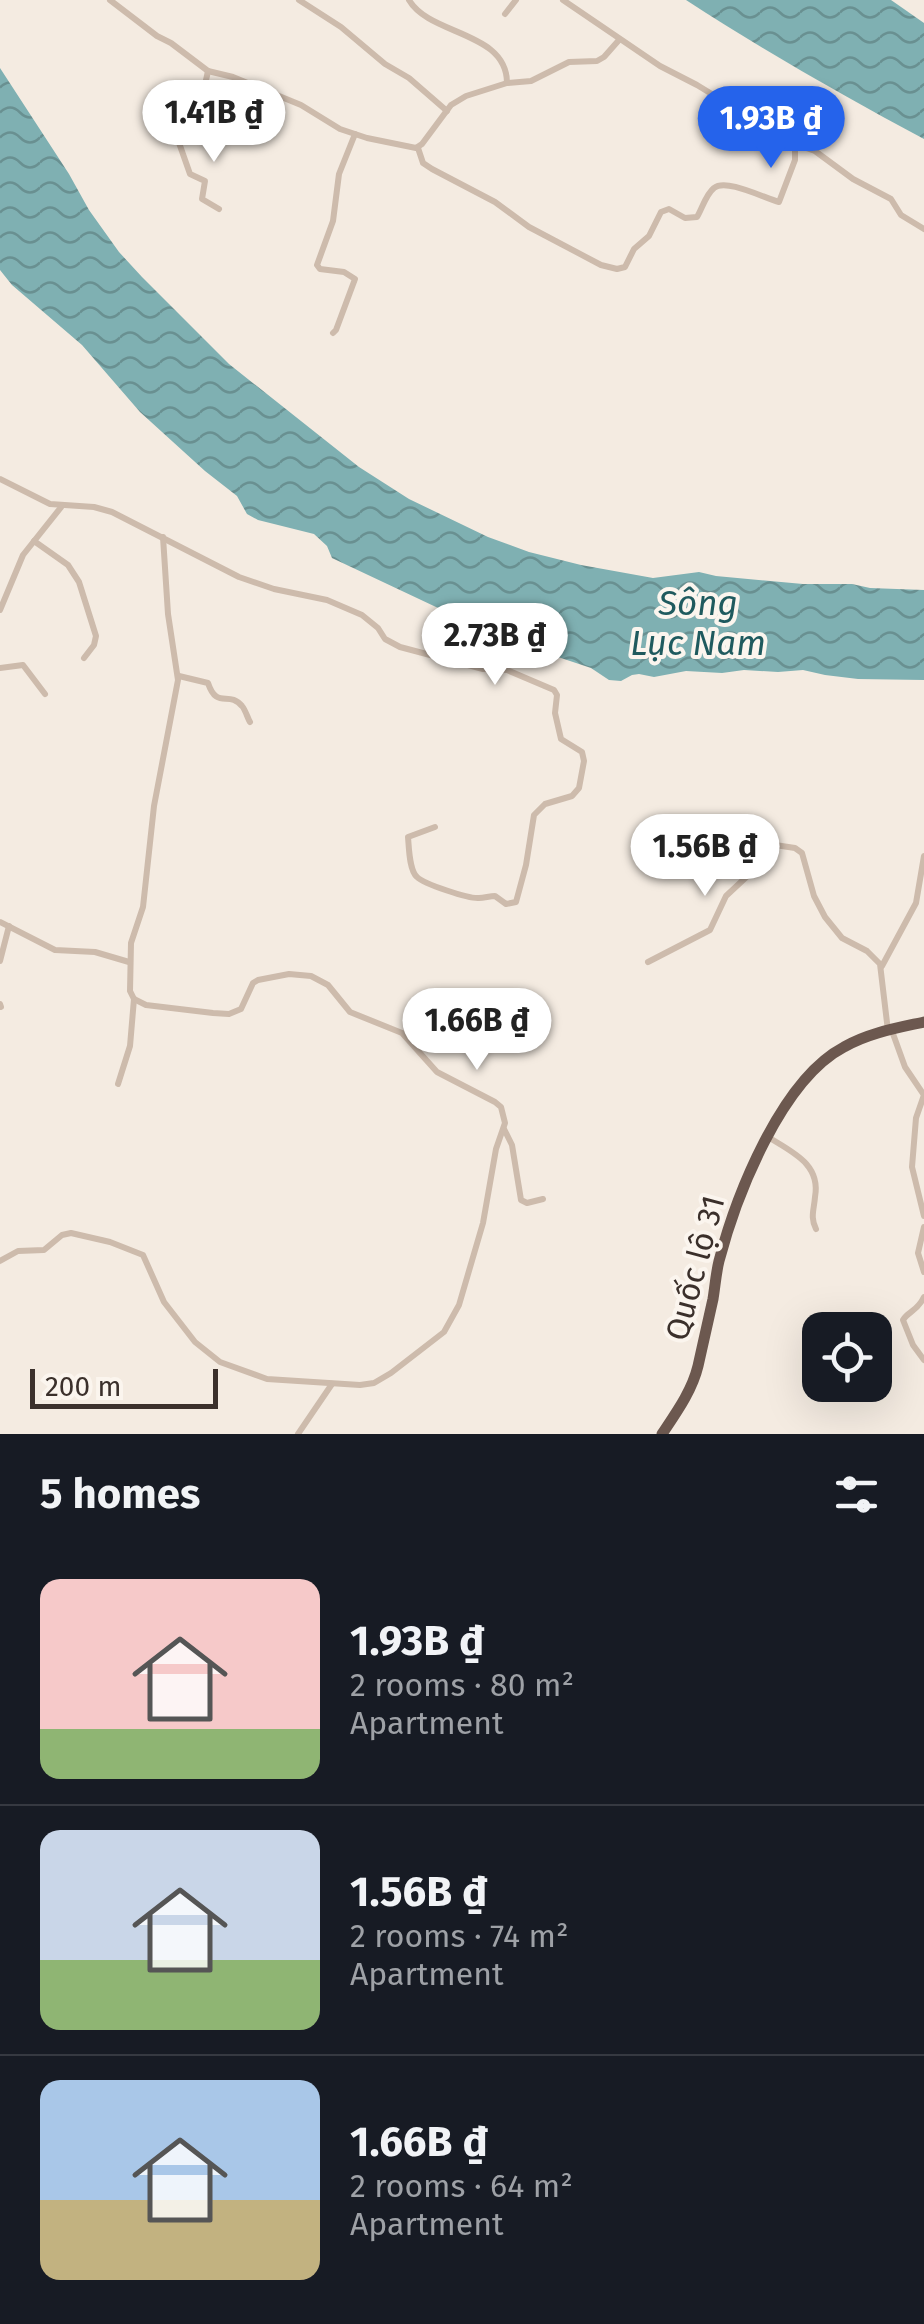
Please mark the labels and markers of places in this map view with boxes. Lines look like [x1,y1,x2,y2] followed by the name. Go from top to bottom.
[122,80,306,165] pin: 1.41B ₫
[679,86,863,171] pin: 1.93B ₫
[403,603,587,688] pin: 2.73B ₫
[613,814,797,899] pin: 1.56B ₫
[385,988,569,1073] pin: 1.66B ₫

